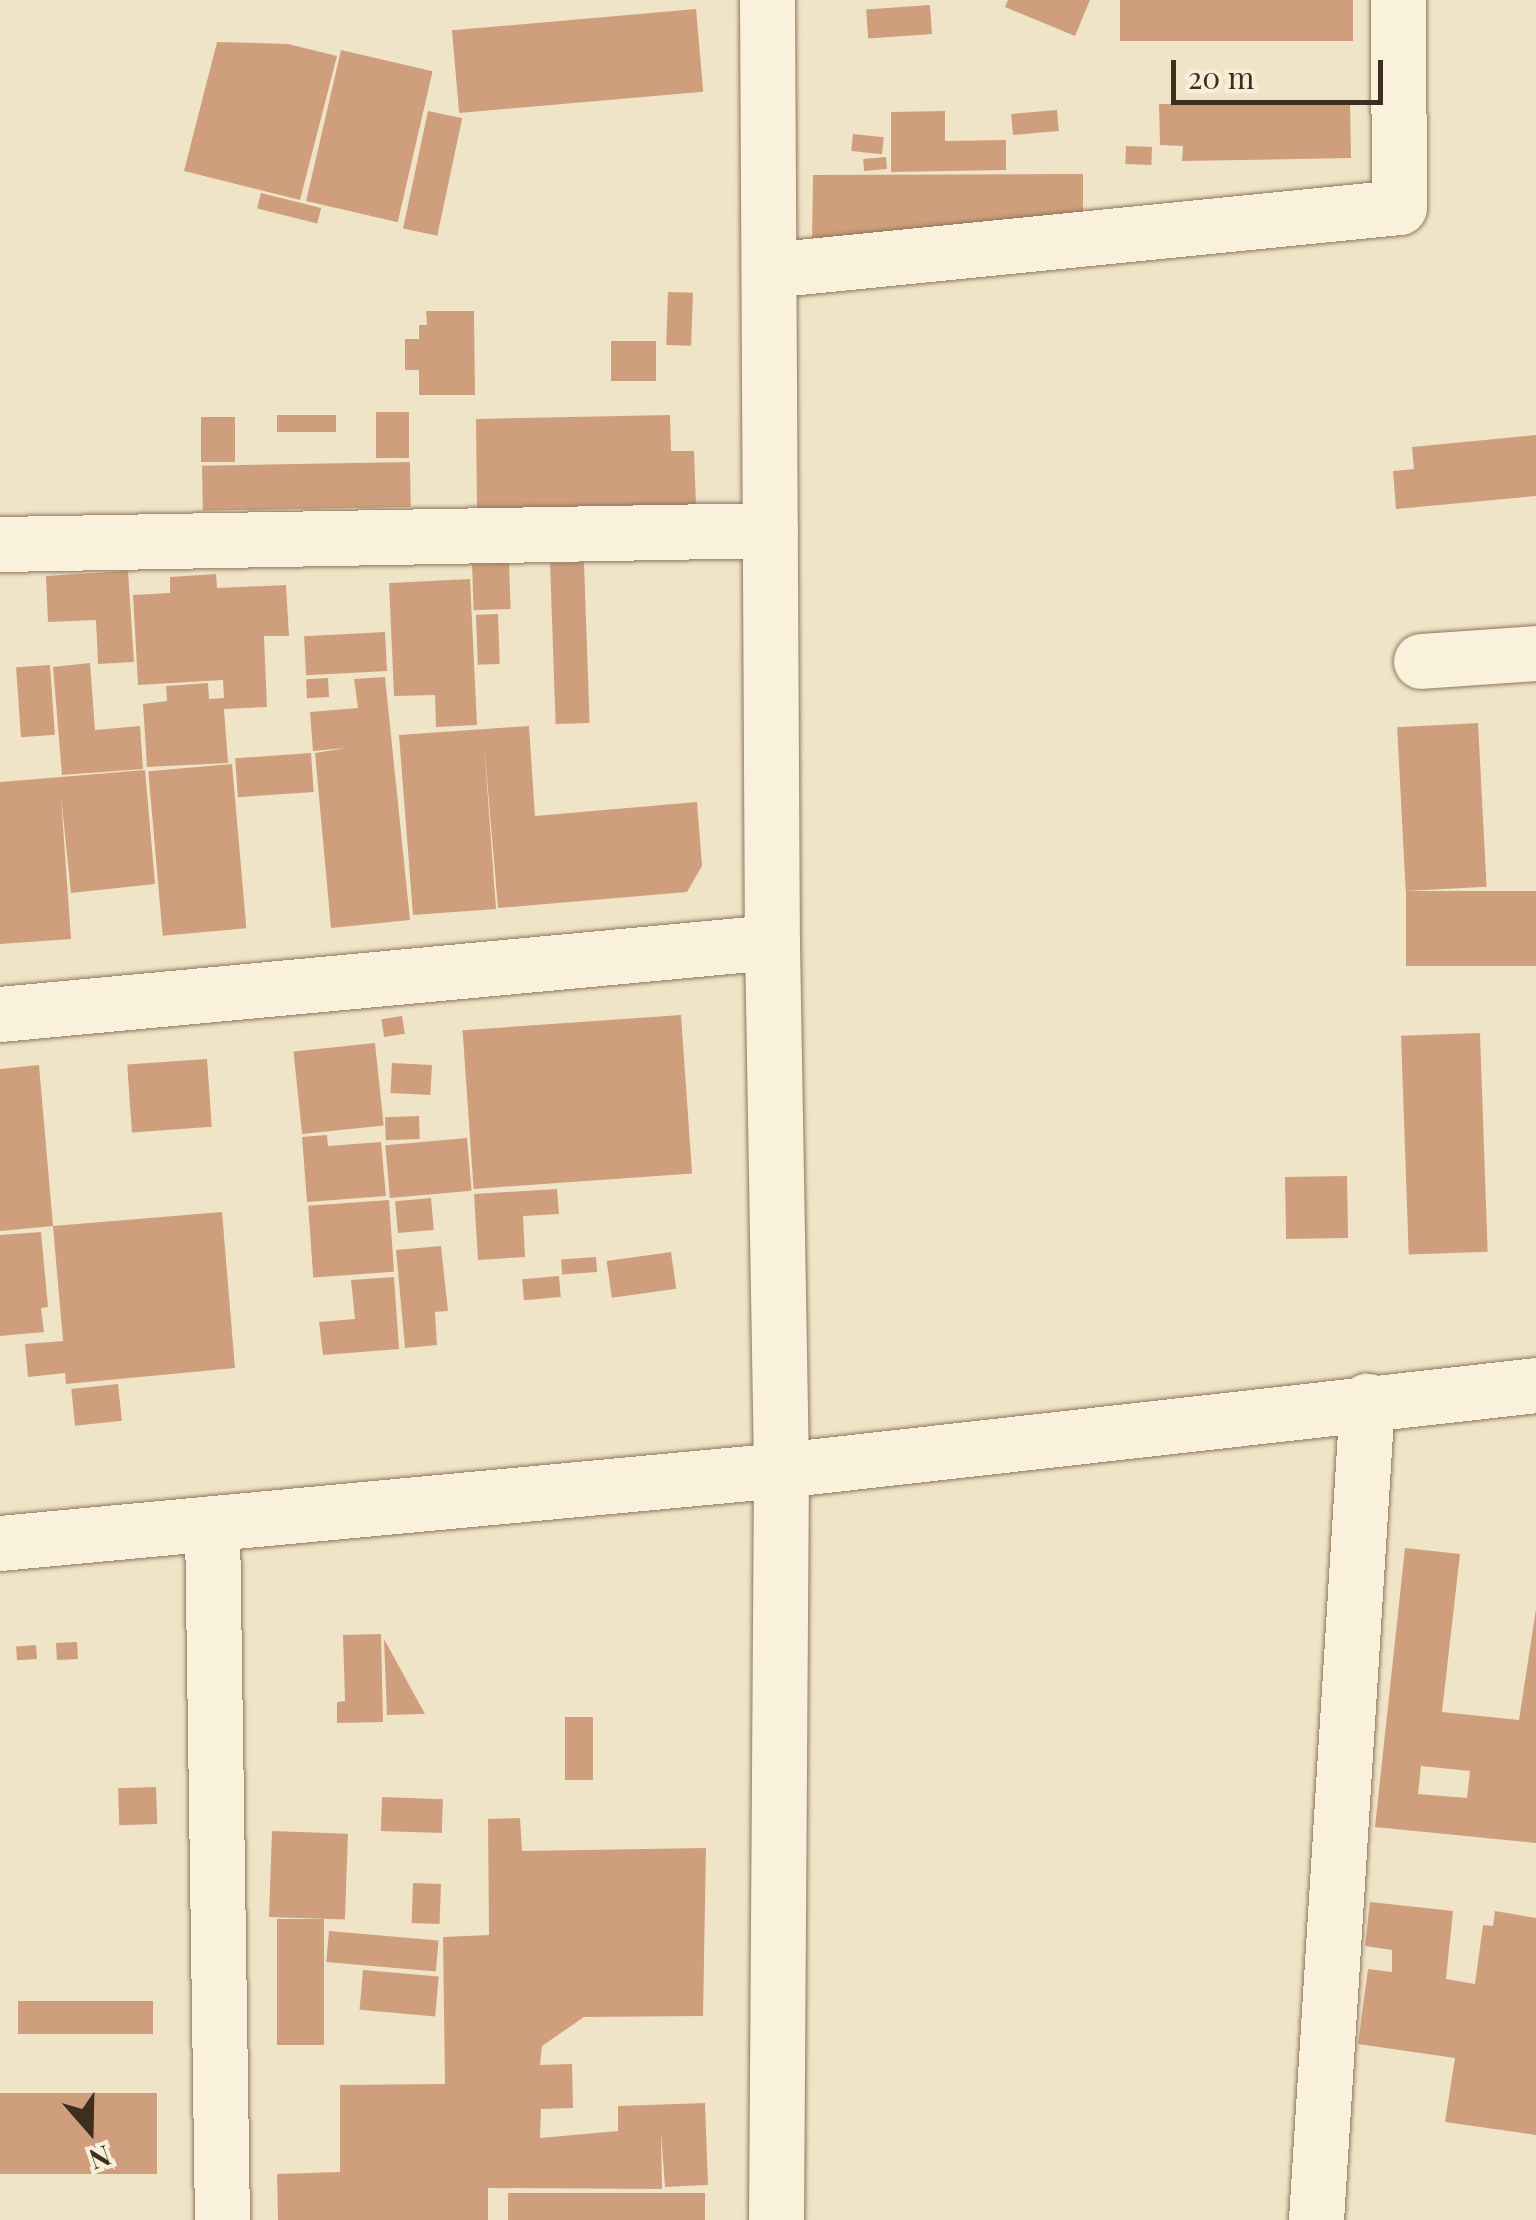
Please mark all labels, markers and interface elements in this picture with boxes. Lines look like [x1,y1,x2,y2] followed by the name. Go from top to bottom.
[1176,40,1388,102] scale bar
[1188,57,1254,97] text: 20 m
[40,2080,140,2180] north arrow
[85,2138,116,2180] text: N

